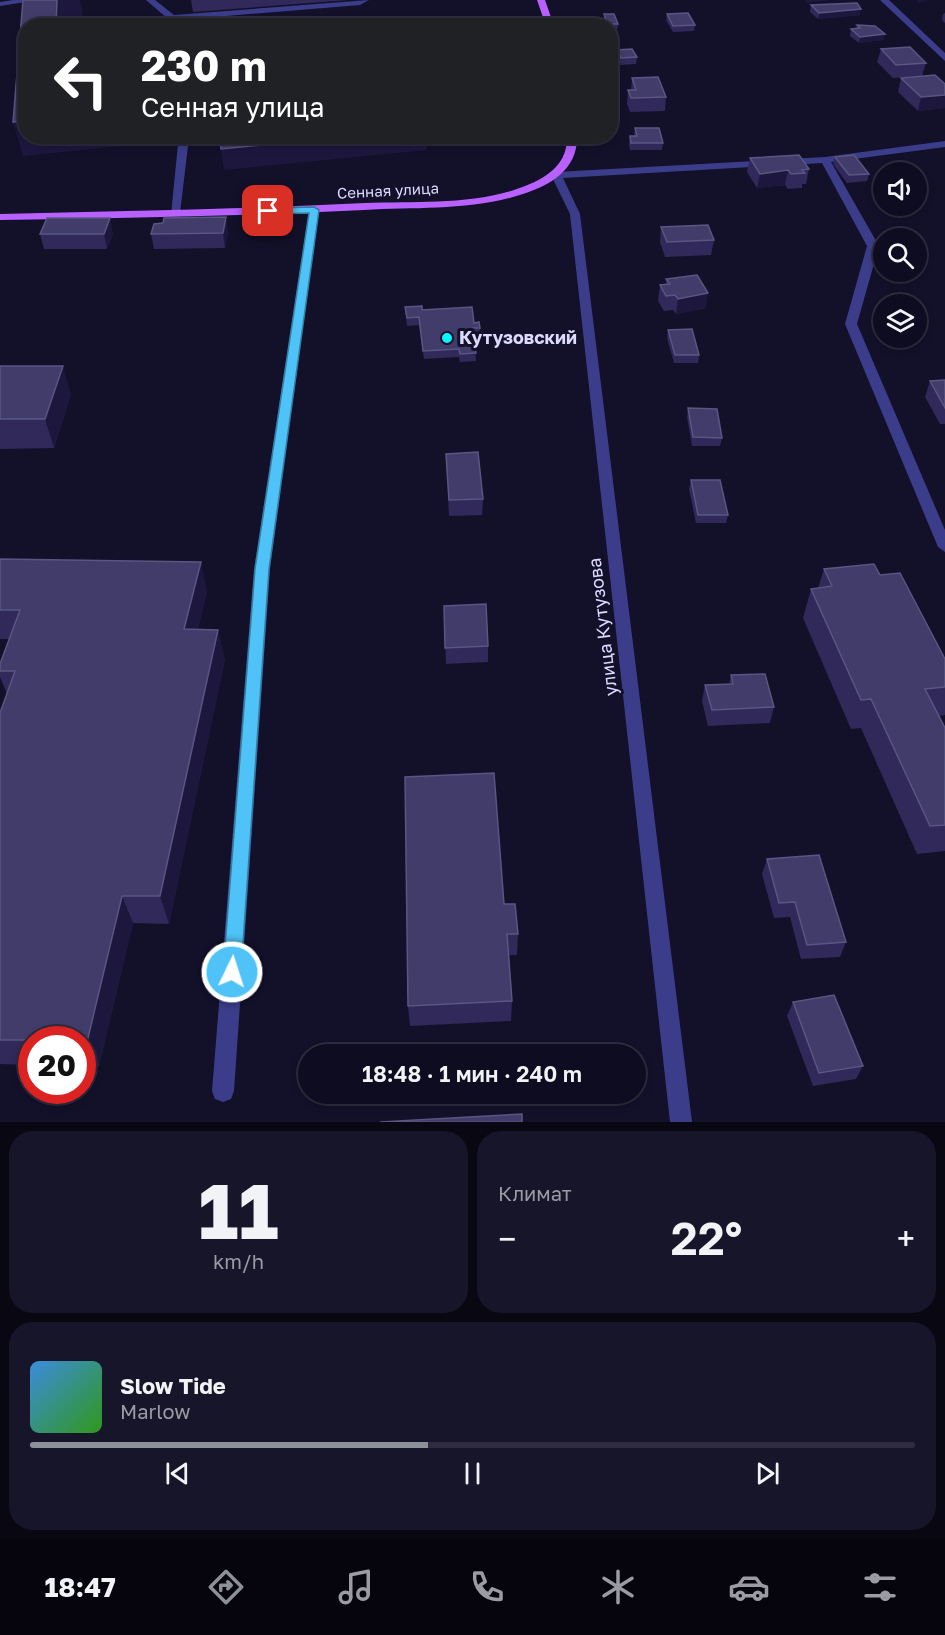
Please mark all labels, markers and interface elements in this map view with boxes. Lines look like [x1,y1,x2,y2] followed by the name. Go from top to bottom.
[141,40,267,90] text: 230 m
[42,42,120,120] icon: left
[141,91,324,123] text: Сенная улица
[873,162,927,348] map controls
[873,162,927,216] button: sound
[337,178,439,202] street label: Сенная улица
[242,185,293,236] pin
[251,194,284,227] icon: arrive
[873,228,927,282] button: search
[873,294,927,348] button: layers
[459,326,577,348] place label: Кутузовский
[440,331,454,345] marker: Кутузовский
[583,557,621,697] street label: улица Кутузова
[200,940,264,1004] position arrow
[18,1026,96,1104] speed limit sign: 20
[362,1060,582,1087] text: 18:48 · 1 мин · 240 m
[198,1163,279,1256] text: 11
[498,1181,572,1205] text: Климат
[671,1211,742,1265] text: 22°
[498,1219,516,1258] text: −
[897,1219,915,1258] text: +
[213,1249,264,1273] text: km/h
[120,1372,226,1399] text: Slow Tide
[120,1399,191,1423] text: Marlow
[161,1457,194,1490] icon: previous
[456,1457,489,1490] icon: pause
[751,1457,784,1490] icon: next
[205,1566,247,1608] icon: directions
[335,1566,377,1608] icon: music
[466,1566,508,1608] icon: phone
[597,1566,639,1608] icon: climate
[728,1566,770,1608] icon: car
[859,1566,901,1608] icon: filters
[44,1571,116,1603] text: 18:47

